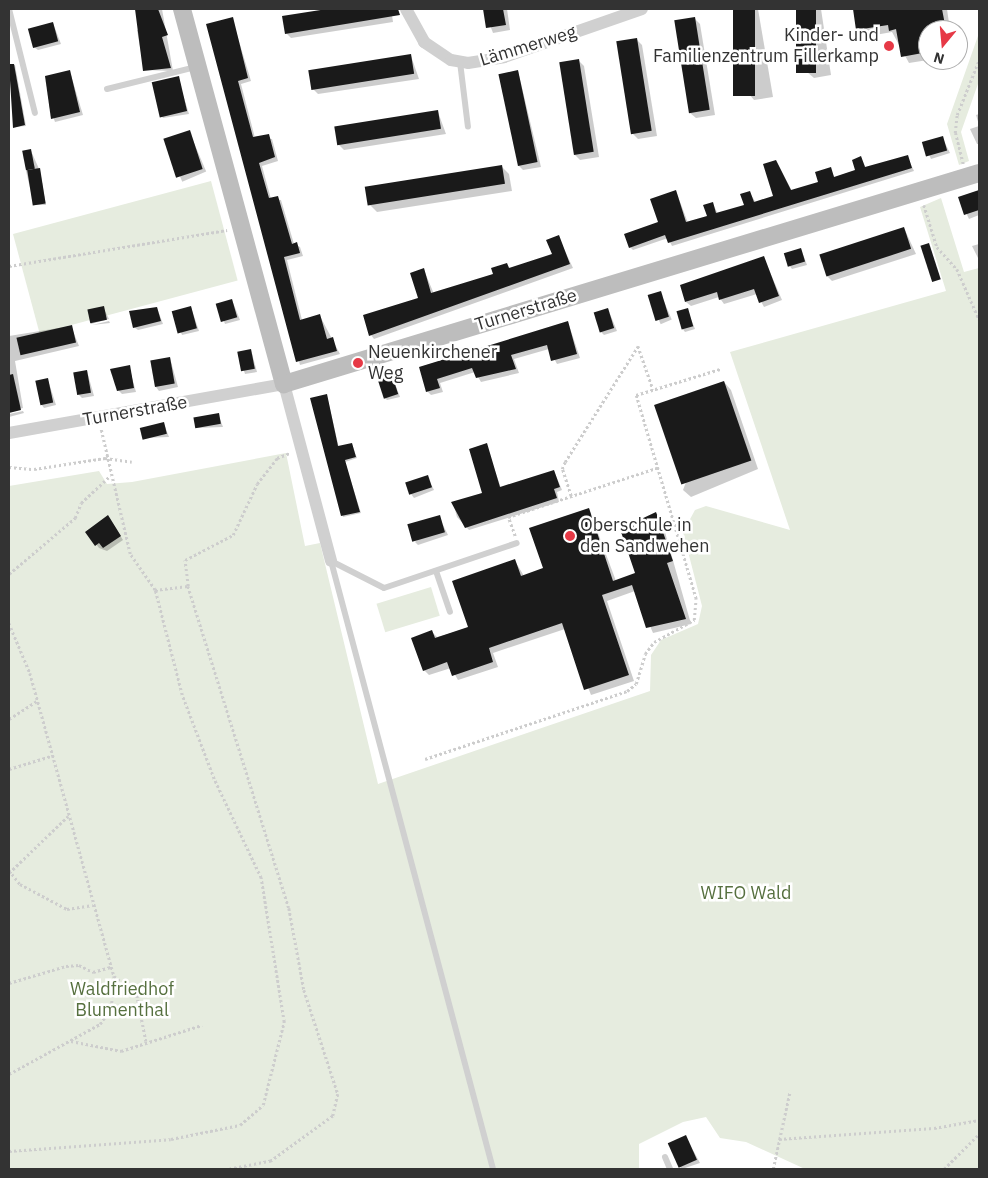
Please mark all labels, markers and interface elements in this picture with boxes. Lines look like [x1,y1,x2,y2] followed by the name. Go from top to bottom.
[918,20,968,70] north arrow
[477,21,579,71] street label: Lämmerweg
[653,25,879,68] place label: Kinder- und Familienzentrum Fillerkamp
[883,40,895,52] marker: Kinder- und Familienzentrum Fillerkamp
[931,48,946,68] text: N
[472,284,580,336] street label: Turnerstraße
[368,342,497,384] place label: Neuenkirchener Weg
[352,357,364,369] marker: Neuenkirchener Weg
[81,391,189,431] street label: Turnerstraße
[580,515,709,558] place label: Oberschule in den Sandwehen
[564,530,576,542] marker: Oberschule in den Sandwehen
[701,882,791,904] park label: WIFO Wald
[70,979,174,1022] park label: Waldfriedhof Blumenthal

